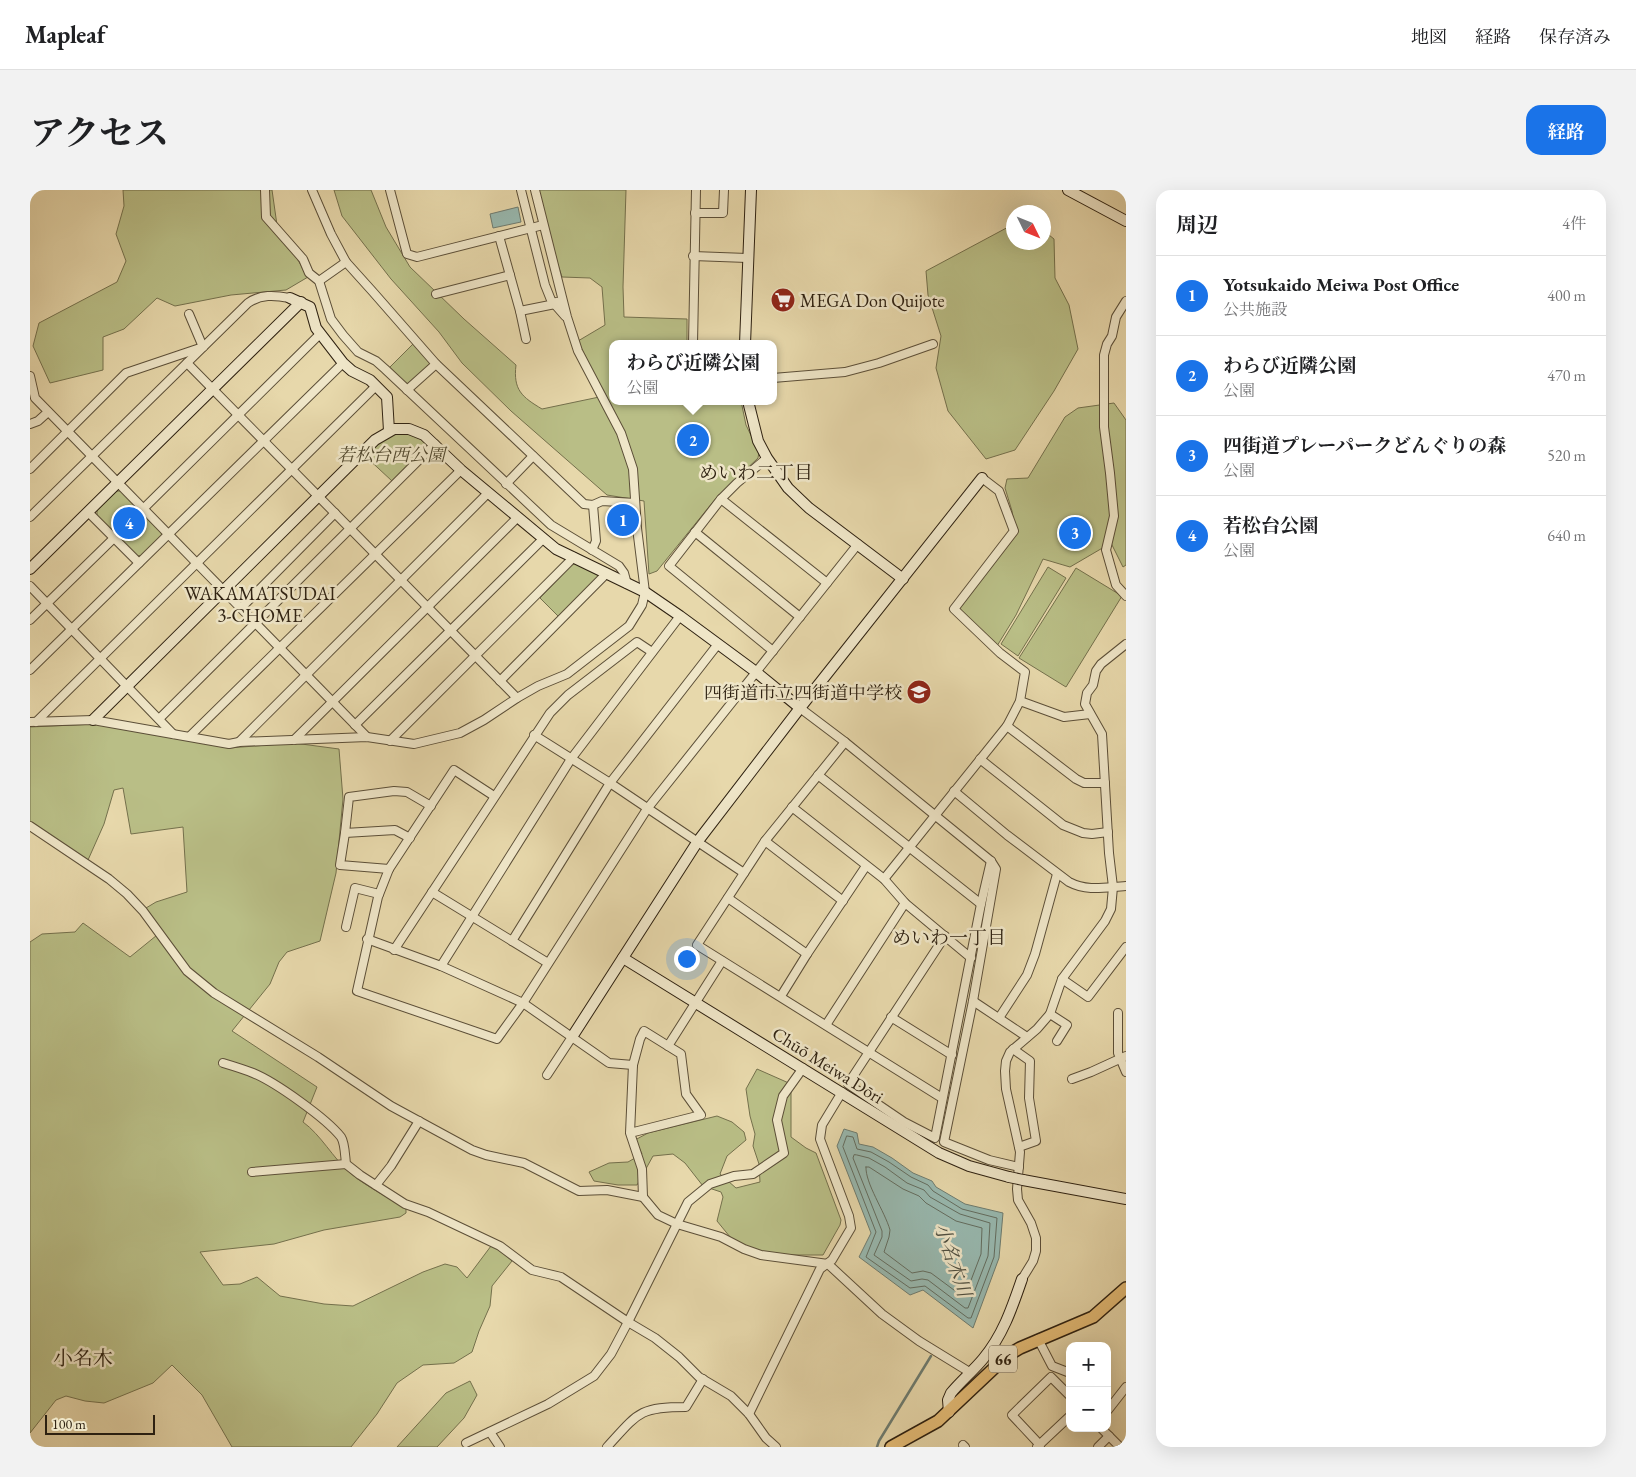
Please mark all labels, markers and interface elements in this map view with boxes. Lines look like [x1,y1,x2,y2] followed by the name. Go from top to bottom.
[25,19,106,50] text: Mapleaf
[1411,25,1447,48] text: 地図
[1475,25,1511,48] text: 経路
[1539,25,1611,48] text: 保存済み
[1526,105,1606,155] button: 経路
[30,110,169,155] text: アクセス
[1006,205,1051,250] north arrow
[1176,211,1218,238] text: 周辺
[1562,213,1586,234] text: 4件
[1223,272,1459,297] text: Yotsukaido Meiwa Post Office
[1188,285,1196,306] text: 1
[1547,285,1586,306] text: 400 m
[770,287,796,313] supermarket icon: MEGA Don Quijote
[800,289,944,312] place label: MEGA Don Quijote
[1223,299,1287,320] text: 公共施設
[609,340,777,405] popup
[626,350,760,375] text: わらび近隣公園
[1223,353,1356,378] text: わらび近隣公園
[1188,365,1196,386] text: 2
[1547,365,1586,386] text: 470 m
[626,377,659,398] text: 公園
[1223,380,1255,401] text: 公園
[677,421,709,459] pin: 2
[1223,433,1506,458] text: 四街道プレーパークどんぐりの森
[337,443,448,466] park label: 若松台西公園
[1188,445,1196,466] text: 3
[1547,445,1586,466] text: 520 m
[699,460,813,485] district label: めいわ二丁目
[1223,460,1255,481] text: 公園
[607,501,639,539] pin: 1
[113,504,145,542] pin: 4
[1223,513,1318,538] text: 若松台公園
[1059,514,1091,552] pin: 3
[1188,525,1196,546] text: 4
[1547,525,1586,546] text: 640 m
[1223,540,1255,561] text: 公園
[184,581,336,628] district label: WAKAMATSUDAI 3-CHOME
[906,679,932,705] school or university icon: 四街道市立四街道中学校
[704,681,902,704] place label: 四街道市立四街道中学校
[892,925,1006,950] district label: めいわ一丁目
[674,946,700,972] your location
[768,1022,888,1109] street label: Chūō Meiwa Dōri
[929,1220,978,1302] water label: 小名木川
[1066,1342,1111,1432] map controls
[1066,1342,1111,1387] button: +
[53,1345,113,1371] district label: 小名木
[989,1346,1017,1372] road number: 66
[1066,1387,1111,1432] button: −
[45,1412,155,1435] scale bar
[52,1415,86,1433] text: 100 m

